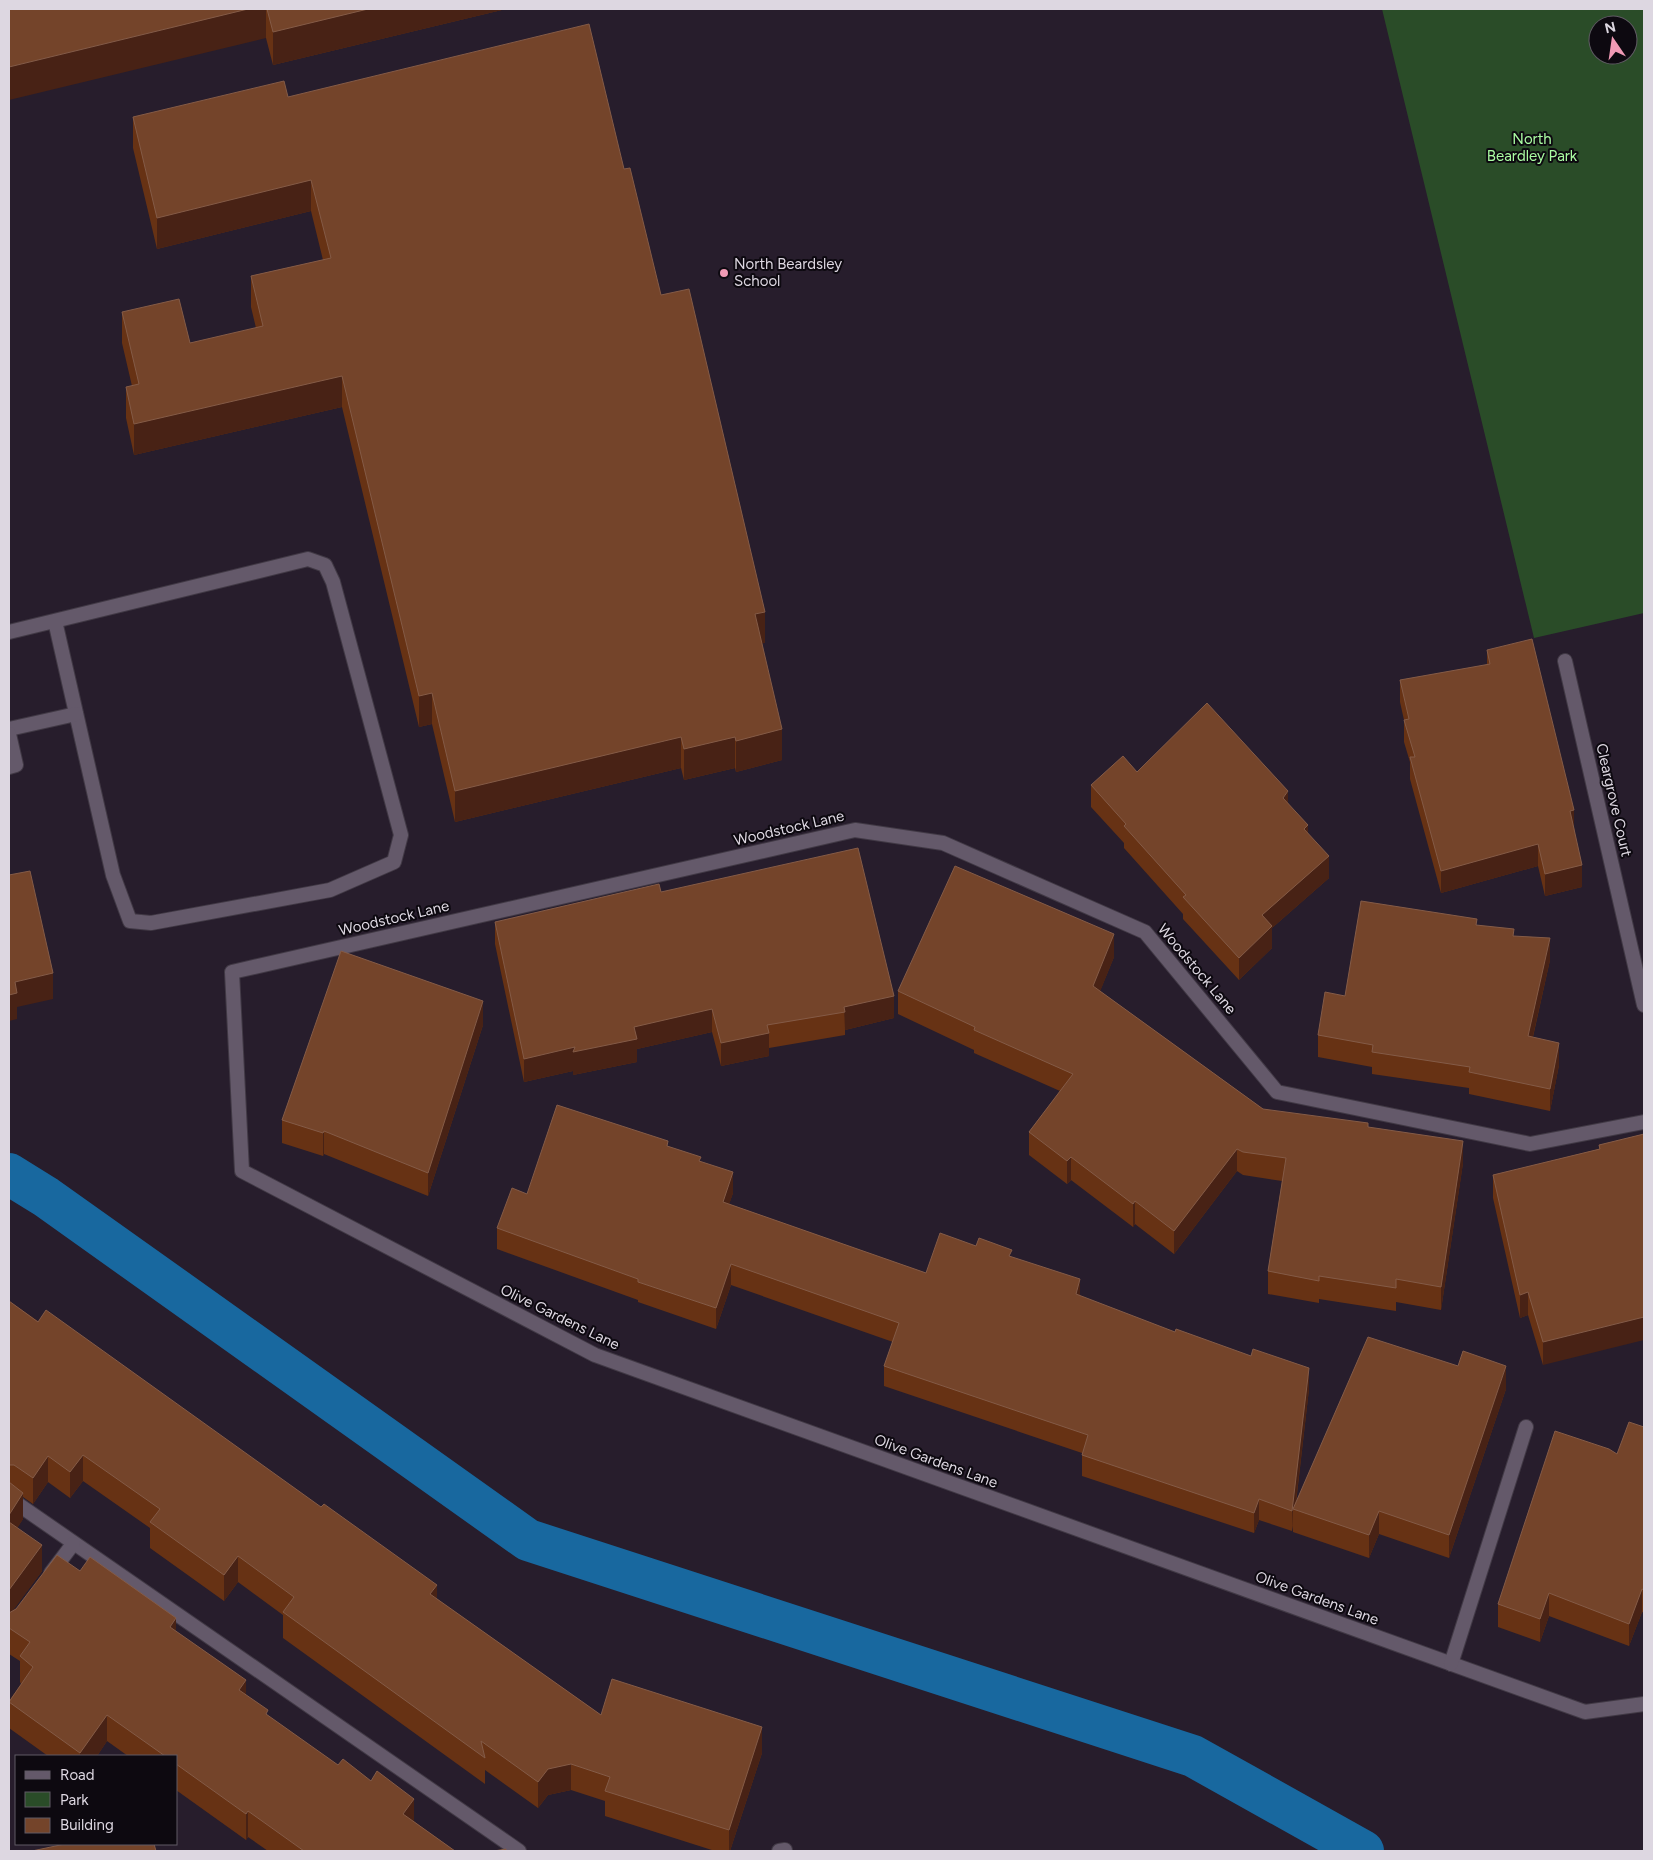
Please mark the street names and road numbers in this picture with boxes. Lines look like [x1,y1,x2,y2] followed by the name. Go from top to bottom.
[1592,742,1636,859] street label: Cleargrove Court
[732,807,846,849] street label: Woodstock Lane
[337,897,451,939] street label: Woodstock Lane
[1154,920,1240,1018] street label: Woodstock Lane
[498,1280,622,1354] street label: Olive Gardens Lane
[872,1430,1000,1492] street label: Olive Gardens Lane
[1253,1567,1381,1629] street label: Olive Gardens Lane

